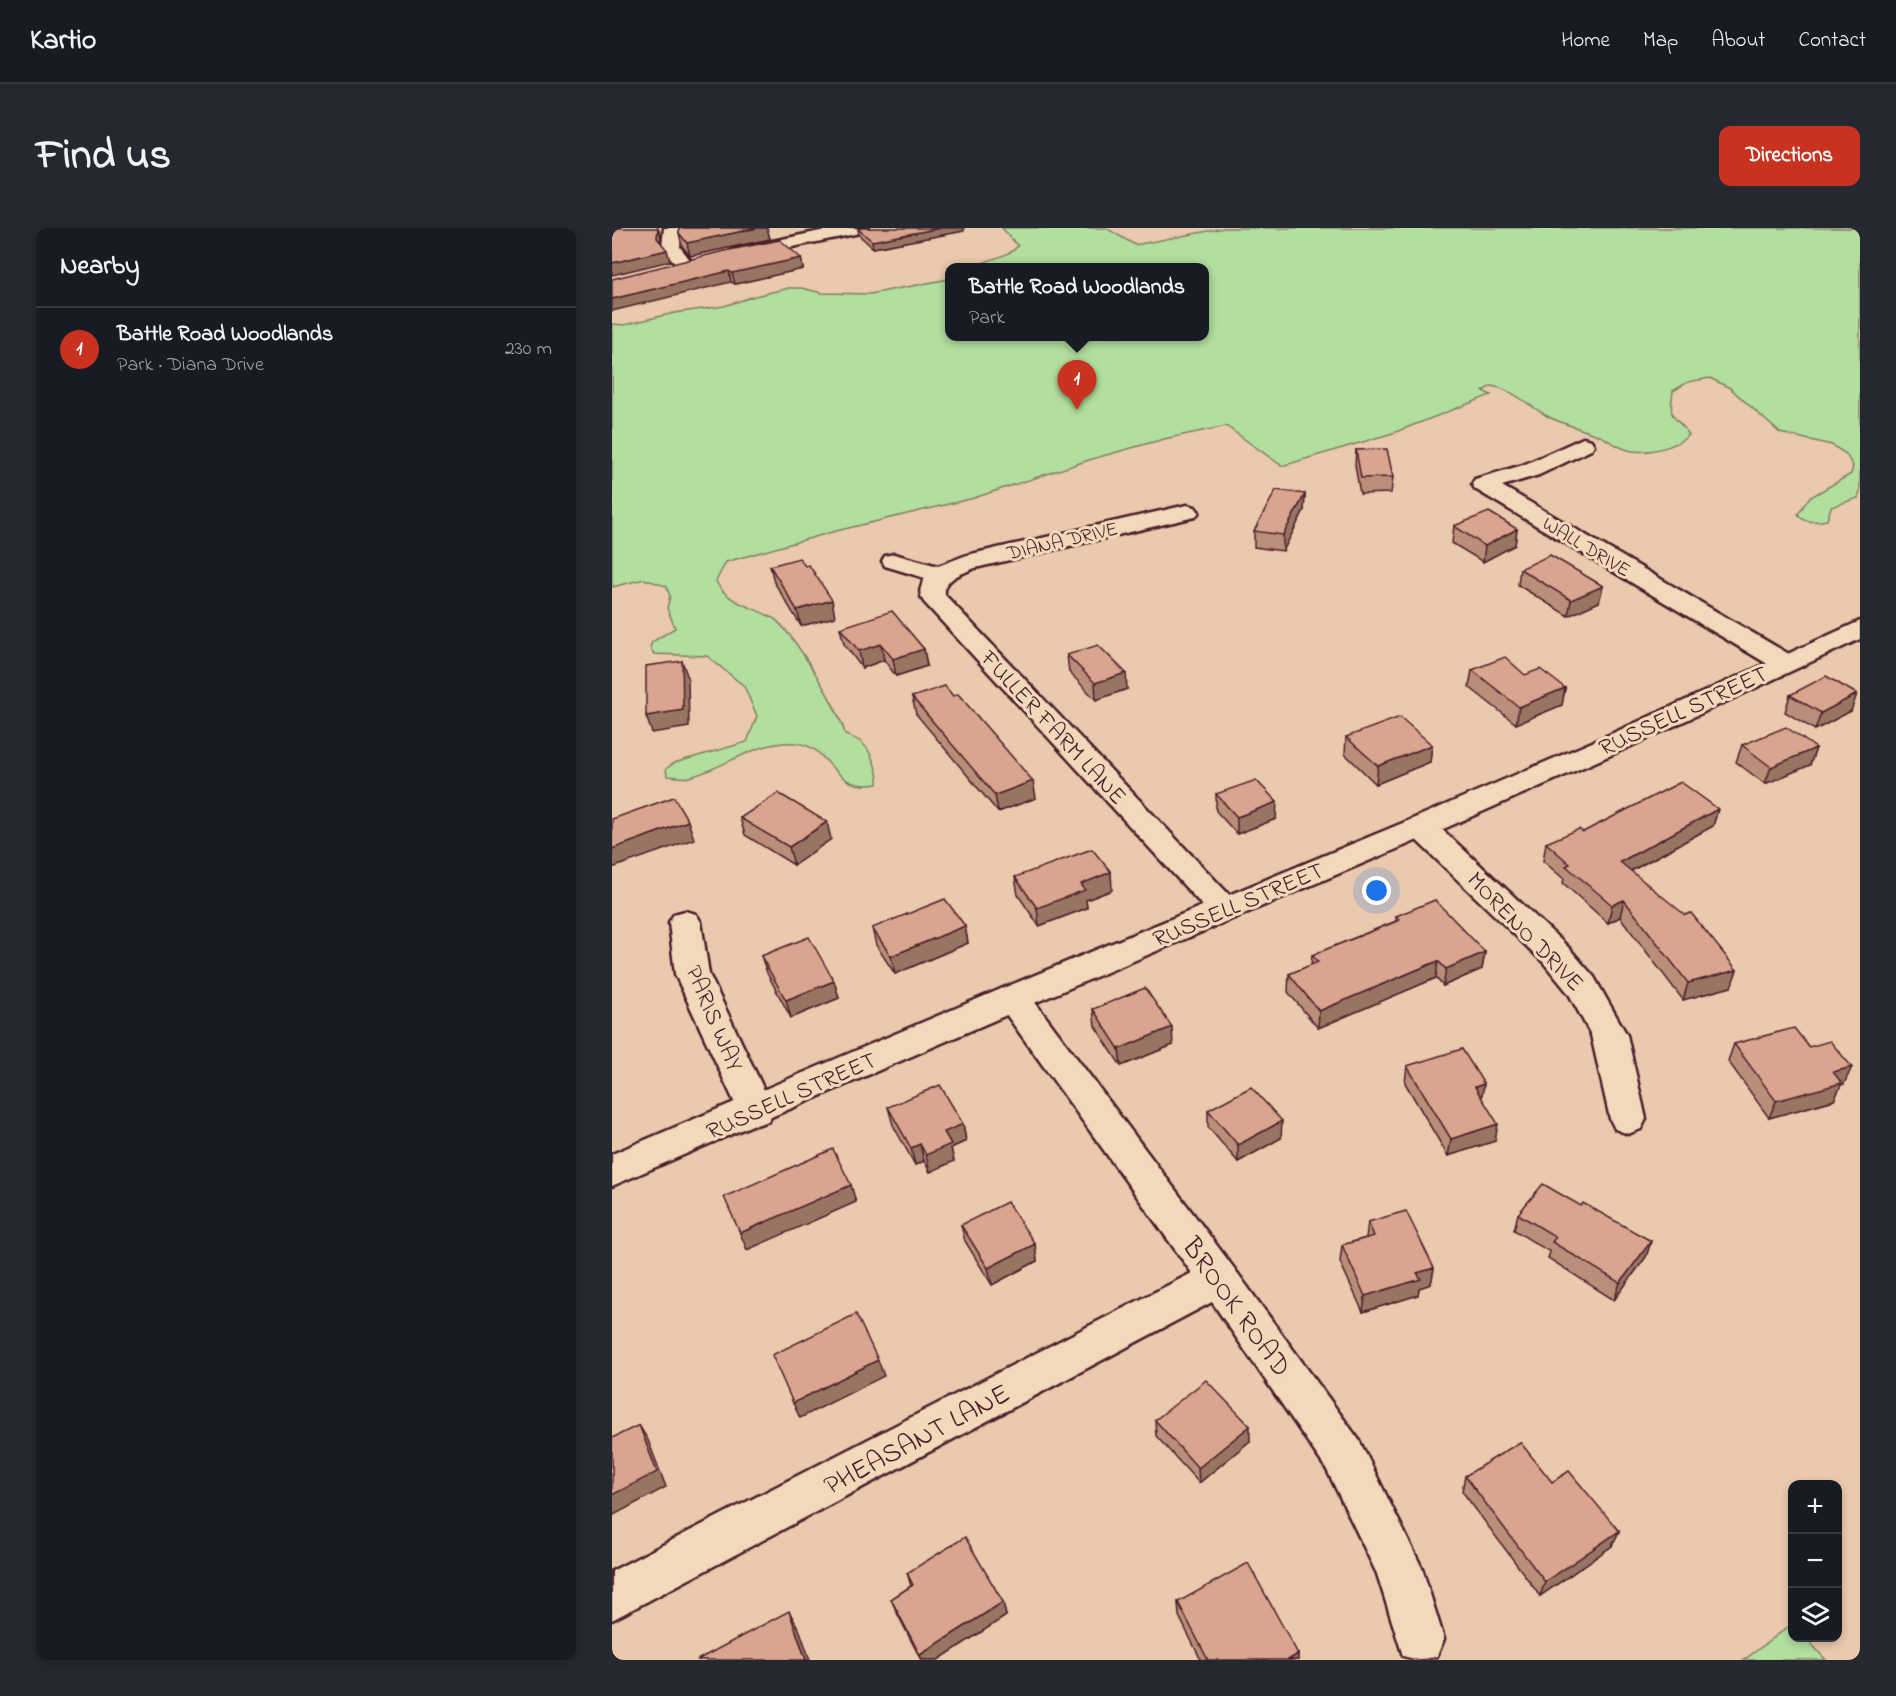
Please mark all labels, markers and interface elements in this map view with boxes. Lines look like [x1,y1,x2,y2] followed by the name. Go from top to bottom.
[30,21,96,62] text: Kartio
[1561,26,1610,56] text: Home
[1643,26,1678,56] text: Map
[1711,26,1765,56] text: About
[1798,26,1866,56] text: Contact
[36,126,171,187] text: Find us
[1719,126,1860,186] button: Directions
[60,248,139,286] text: Nearby
[945,263,1209,341] popup
[969,272,1185,304] text: Battle Road Woodlands
[969,304,1005,333] text: Park
[117,319,333,351] text: Battle Road Woodlands
[76,335,83,364] text: 1
[505,335,552,364] text: 230 m
[117,351,264,380] text: Park · Diana Drive
[1058,360,1096,410] pin: 1
[1536,510,1635,586] street label: WALL DRIVE
[1003,516,1121,570] street label: DIANA DRIVE
[970,643,1133,814] street label: FULLER FARM LANE
[1594,658,1775,767] street label: RUSSELL STREET
[1148,854,1330,958] street label: RUSSELL STREET
[1458,865,1591,1001] street label: MORENO DRIVE
[1362,876,1391,905] your location
[675,961,751,1077] street label: PARIS WAY
[701,1044,883,1150] street label: RUSSELL STREET
[1170,1229,1300,1386] street label: BROOK ROAD
[817,1375,1018,1507] street label: PHEASANT LANE
[1788,1480,1842,1642] map controls
[1788,1480,1842,1534] button: +
[1788,1534,1842,1588] button: −
[1788,1588,1842,1642] button: layers

